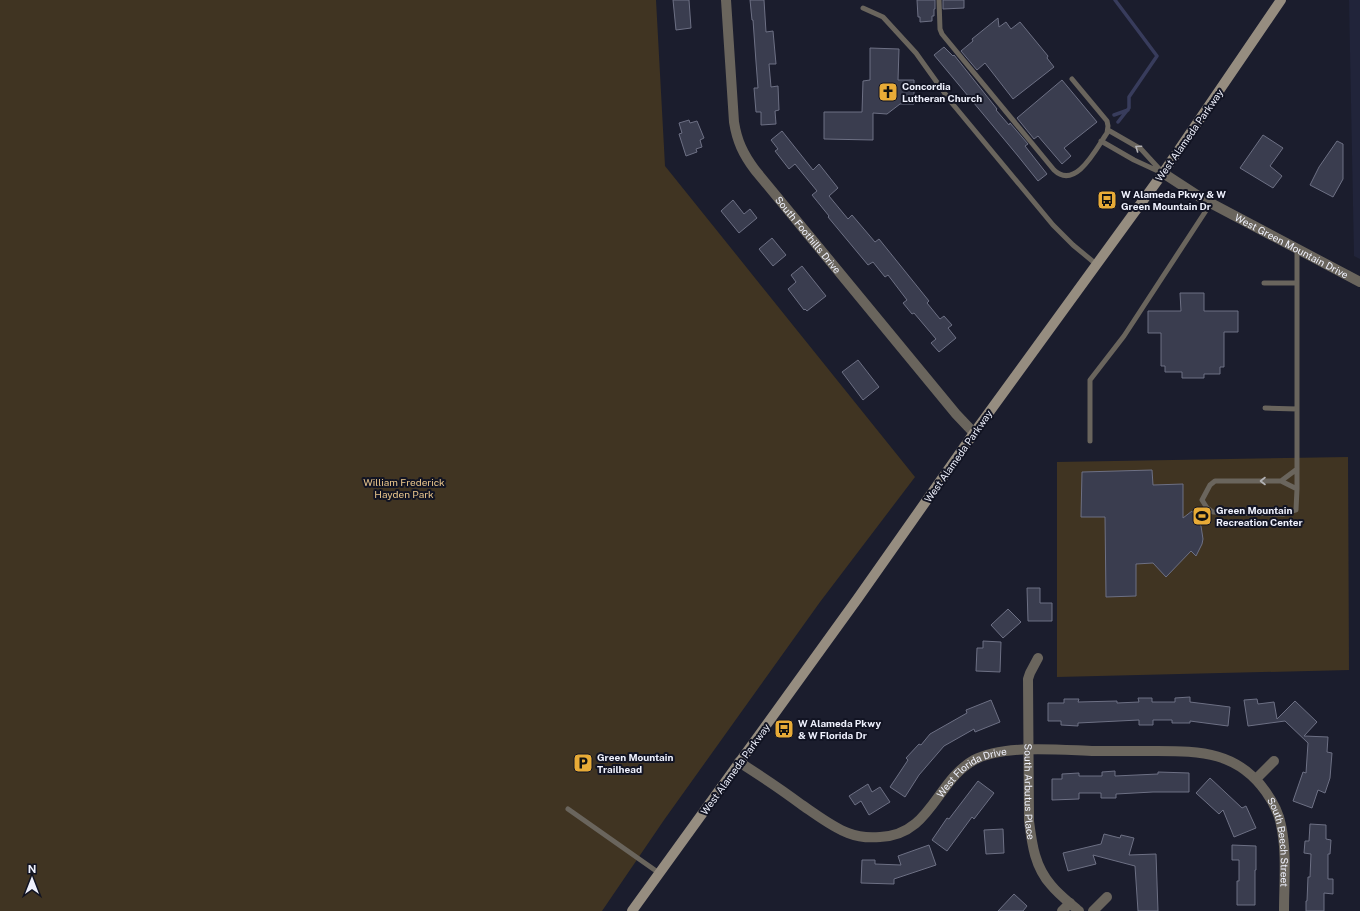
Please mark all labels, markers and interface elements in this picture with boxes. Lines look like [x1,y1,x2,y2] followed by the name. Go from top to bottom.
[902,80,982,104] place label: Concordia Lutheran Church
[877,81,899,103] church icon: Concordia Lutheran Church
[1153,86,1226,183] street label: West Alameda Parkway
[1135,146,1142,153] one-way arrow
[1121,188,1226,212] place label: W Alameda Pkwy & W Green Mountain Dr
[1096,189,1118,211] bus stop icon: W Alameda Pkwy & W Green Mountain Dr
[773,194,844,276] street label: South Foothills Drive
[1233,211,1351,281] street label: West Green Mountain Drive
[922,407,995,504] street label: West Alameda Parkway
[363,476,445,500] park label: William Frederick Hayden Park
[1260,477,1266,485] one-way arrow
[1216,504,1303,528] place label: Green Mountain Recreation Center
[1191,505,1213,527] sports icon: Green Mountain Recreation Center
[798,717,881,741] place label: W Alameda Pkwy & W Florida Dr
[773,718,795,740] bus stop icon: W Alameda Pkwy & W Florida Dr
[698,721,772,817] street label: West Alameda Parkway
[1022,744,1038,841] street label: South Arbutus Place
[934,745,1008,800] street label: West Florida Drive
[597,751,673,775] place label: Green Mountain Trailhead
[572,752,594,774] parking icon: Green Mountain Trailhead
[1265,795,1291,887] street label: South Beech Street
[12,859,52,899] north arrow
[28,863,36,875] text: N

